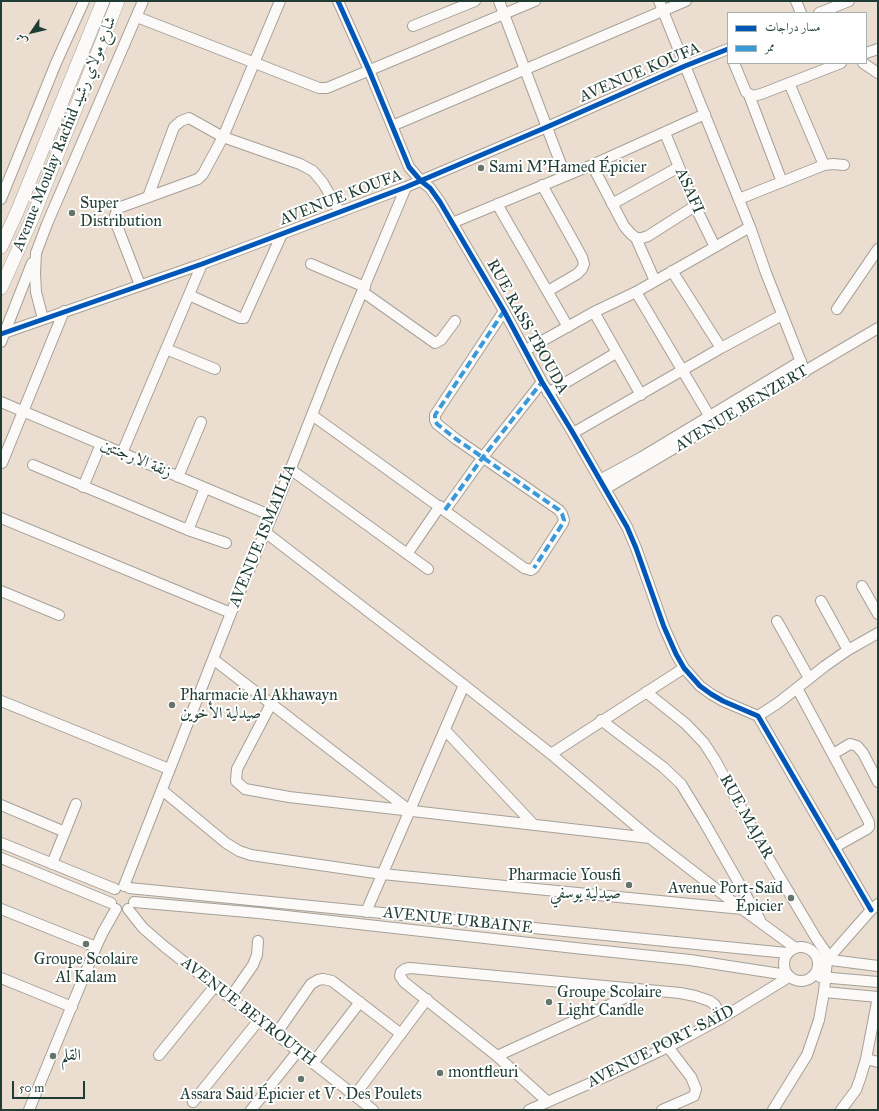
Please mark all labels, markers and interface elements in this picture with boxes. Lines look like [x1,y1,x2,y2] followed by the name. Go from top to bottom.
[12,12,52,52] north arrow
[727,12,867,64] legend
[9,14,121,254] street label: Avenue Moulay Rachid شارع مولاي رشيد
[765,20,821,34] text: مسار دراجات
[577,39,703,107] street label: AVENUE KOUFA
[765,40,775,54] text: ممر
[489,158,646,178] place label: Sami M'Hamed Épicier
[476,163,486,173] marker: Sami M'Hamed Épicier
[670,165,708,217] street label: ASAFI
[277,166,405,230] street label: AVENUE KOUFA
[80,194,162,232] place label: Super Distribution
[67,208,77,218] marker: Super Distribution
[482,256,572,398] street label: RUE RASS TBOUDA
[672,362,812,456] street label: AVENUE BENZERT
[97,435,175,483] street label: زنقة الارجنتين
[225,462,301,610] street label: AVENUE ISMAILIA
[180,686,338,724] place label: Pharmacie Al Akhawayn صيدلية الأخوين
[167,700,177,710] marker: Pharmacie Al Akhawayn صيدلية الأخوين
[715,771,777,863] street label: RUE MAJAR
[508,866,621,904] place label: Pharmacie Yousfi صيدلية يوسفي
[668,879,783,917] place label: Avenue Port-Saïd Épicier
[624,880,634,890] marker: Pharmacie Yousfi صيدلية يوسفي
[786,893,796,903] marker: Avenue Port-Saïd Épicier
[382,904,534,938] street label: AVENUE URBAINE
[81,939,91,949] marker: Groupe Scolaire Al Kalam
[34,950,138,988] place label: Groupe Scolaire Al Kalam
[177,953,319,1071] street label: AVENUE BEYROUTH
[557,983,662,1021] place label: Groupe Scolaire Light Candle
[544,997,554,1007] marker: Groupe Scolaire Light Candle
[584,1002,738,1092] street label: AVENUE PORT-SAÏD
[61,1046,81,1066] place label: القلم
[48,1051,58,1061] marker: القلم
[448,1063,518,1083] place label: montfleuri
[435,1068,445,1078] marker: montfleuri
[14,1073,87,1099] scale bar
[296,1074,306,1084] marker: Assara Said Épicier et V . Des Poulets
[19,1081,44,1095] text: 50 m
[180,1085,422,1105] place label: Assara Said Épicier et V . Des Poulets

